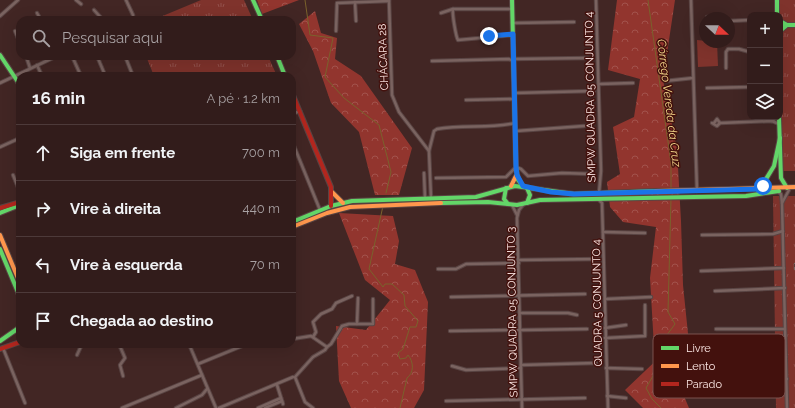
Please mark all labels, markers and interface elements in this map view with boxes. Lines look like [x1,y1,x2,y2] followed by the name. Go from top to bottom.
[583,11,598,183] street label: SMPW QUADRA 05 CONJUNTO 4
[699,12,735,48] north arrow
[747,12,783,120] map controls
[747,12,783,48] button: +
[16,16,296,60] search box
[375,23,391,91] street label: CHÁCARA 28
[30,27,52,49] icon: search
[480,27,498,45] route end
[62,29,162,47] text: Pesquisar aqui
[654,38,684,168] water label: Córrego Vereda da Cruz
[747,48,783,84] button: −
[747,84,783,120] button: layers
[32,88,85,108] text: 16 min
[207,91,280,106] text: A pé · 1.2 km
[32,142,54,164] icon: ahead
[70,144,175,162] text: Siga em frente
[242,145,280,160] text: 700 m
[754,177,772,195] route start
[32,198,54,220] icon: right
[70,200,161,218] text: Vire à direita
[243,201,280,216] text: 440 m
[505,226,520,397] street label: SMPW QUADRA 05 CONJUNTO 3
[590,239,605,367] street label: QUADRA 5 CONJUNTO 4
[32,254,54,276] icon: left
[70,256,183,274] text: Vire à esquerda
[250,257,280,272] text: 70 m
[32,310,54,332] icon: arrive
[70,312,213,330] text: Chegada ao destino
[653,334,785,398] legend
[686,342,711,355] text: Livre
[686,360,716,373] text: Lento
[686,378,722,391] text: Parado

